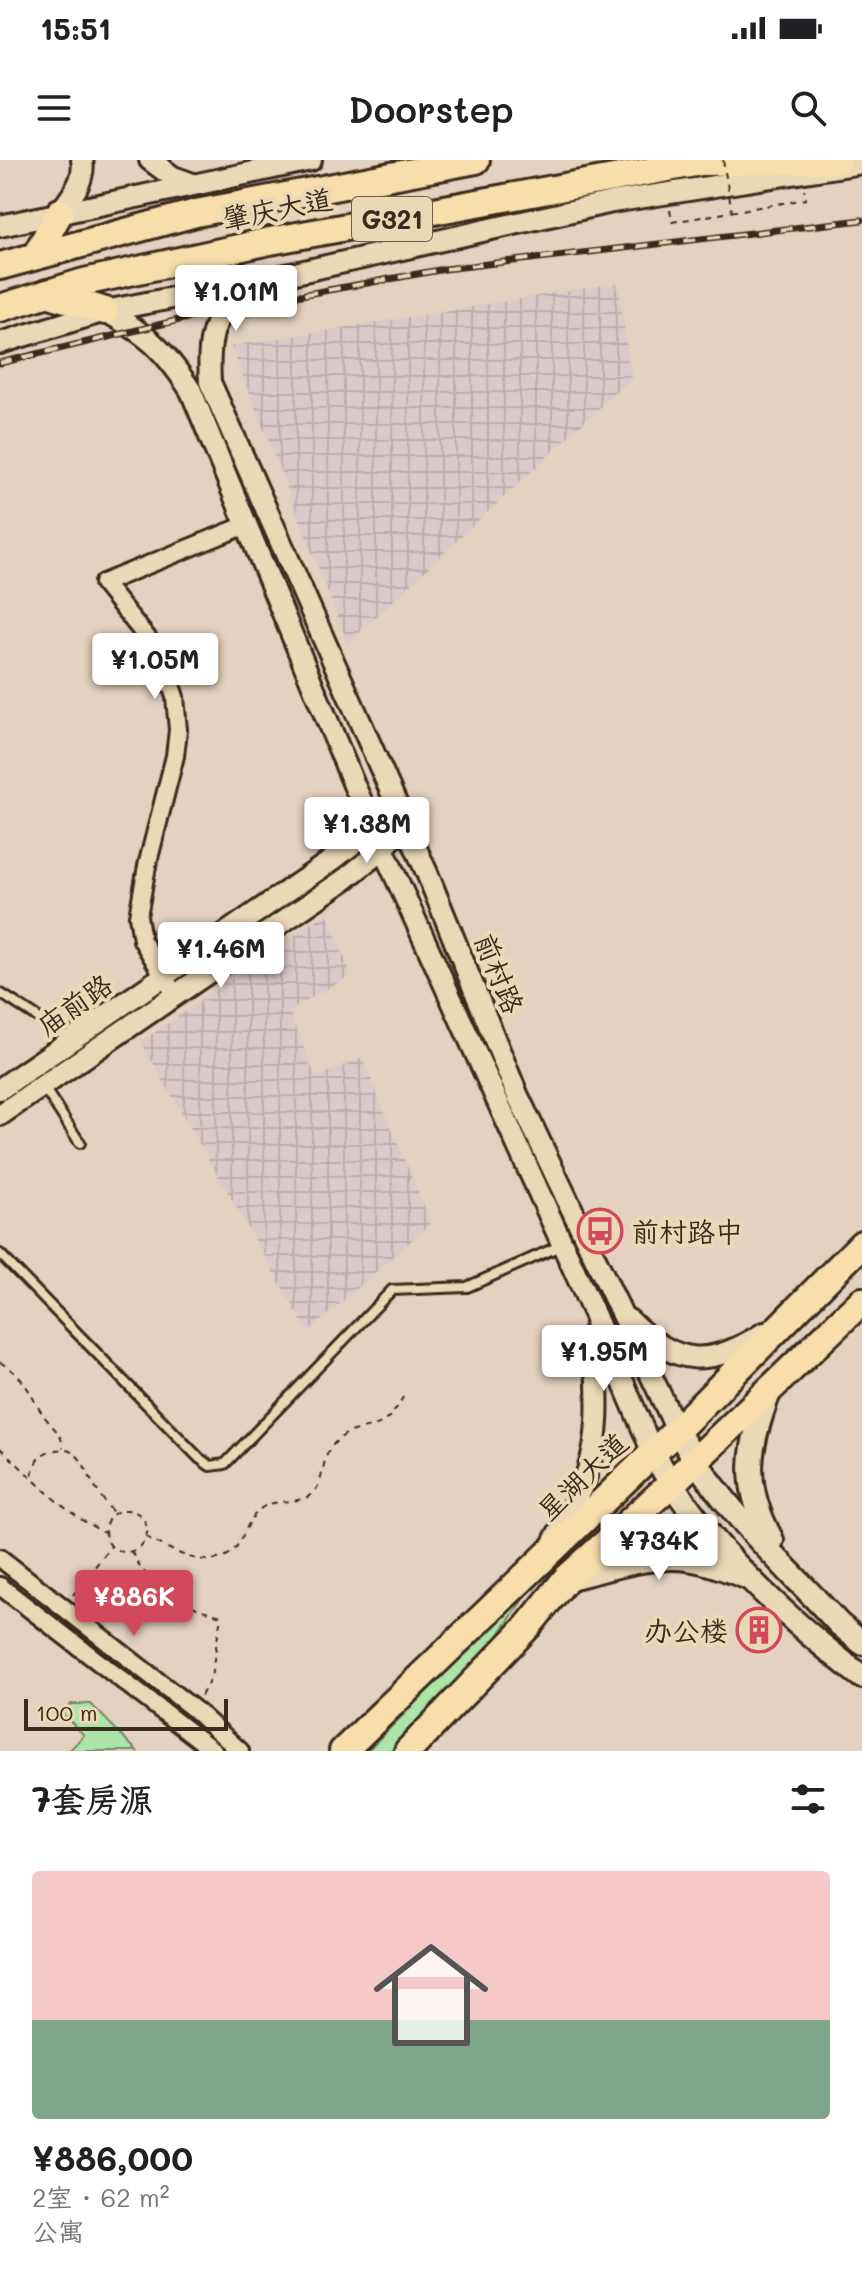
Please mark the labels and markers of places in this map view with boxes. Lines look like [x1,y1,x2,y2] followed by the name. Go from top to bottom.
[171,265,301,333] pin: ¥1.01M
[90,633,220,701] pin: ¥1.05M
[302,797,432,865] pin: ¥1.38M
[156,922,286,990] pin: ¥1.46M
[576,1207,624,1255] bus stop icon: 前村路中
[631,1213,743,1249] place label: 前村路中
[539,1325,669,1393] pin: ¥1.95M
[603,1514,715,1582] pin: ¥734K
[78,1570,190,1638] pin: ¥886K
[735,1606,783,1654] building icon: 办公楼
[644,1612,728,1648] place label: 办公楼

